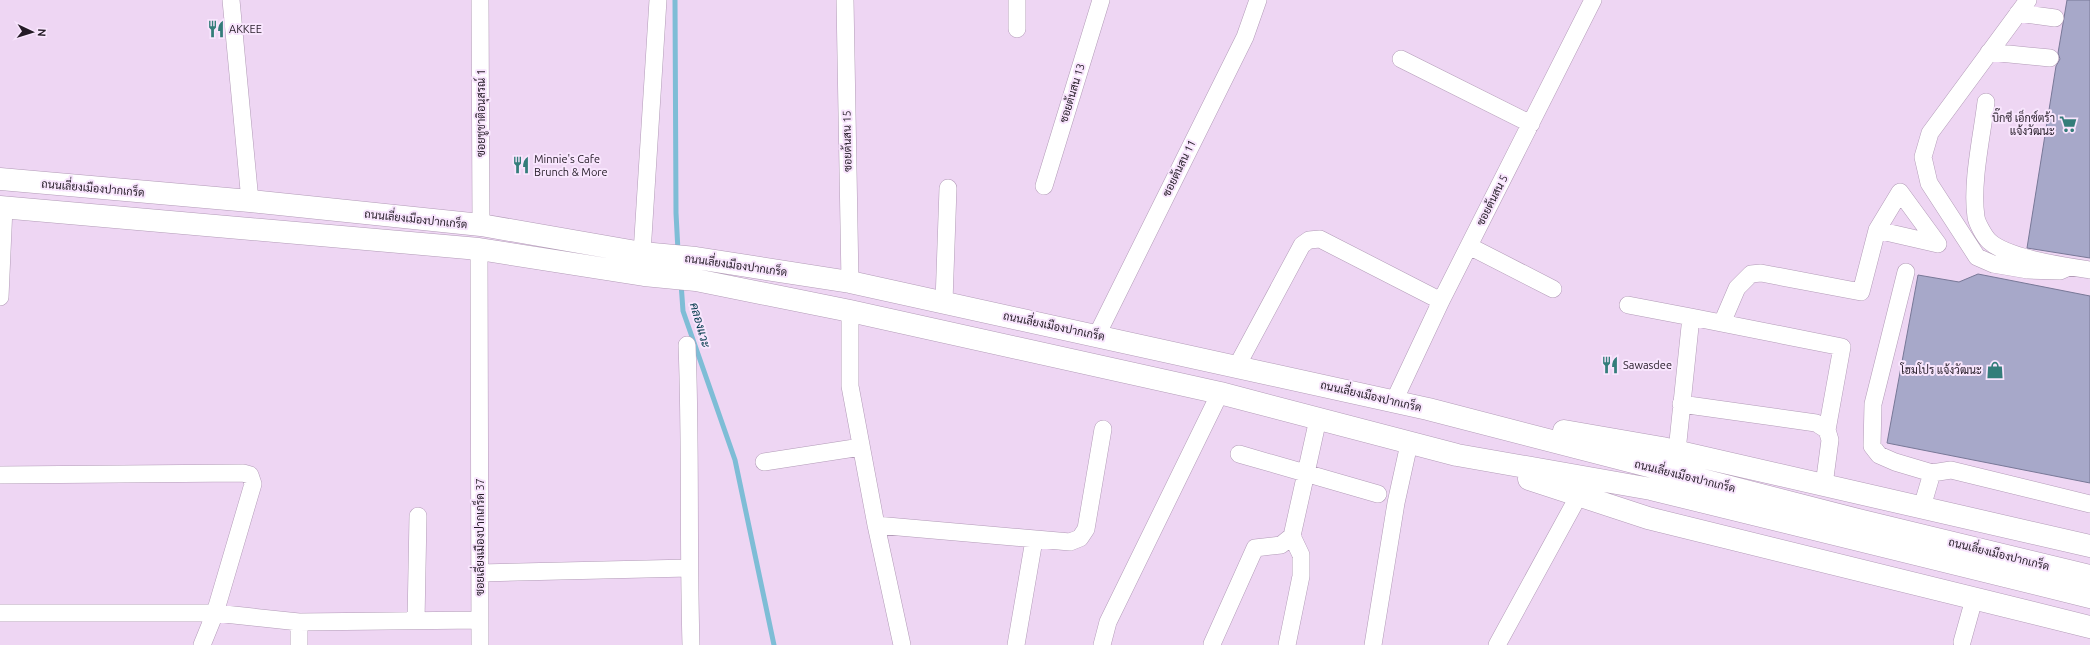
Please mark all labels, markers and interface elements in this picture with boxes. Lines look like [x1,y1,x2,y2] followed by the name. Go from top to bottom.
[12,12,52,52] north arrow
[206,19,226,39] restaurant icon: AKKEE
[229,23,262,35] place label: AKKEE
[36,28,48,37] text: N
[1056,62,1087,124] street label: ซอยต้นสน 13
[473,69,490,157] street label: ซอยชูชาติอนุสรณ์ 1
[1992,108,2055,137] place label: บิ๊กซี เอ็กซ์ตร้า แจ้งวัฒนะ
[839,110,854,172] street label: ซอยต้นสน 15
[2058,114,2078,134] supermarket icon: บิ๊กซี เอ็กซ์ตร้า แจ้งวัฒนะ
[1159,137,1198,198] street label: ซอยต้นสน 11
[534,153,608,178] place label: Minnie's Cafe Brunch & More
[511,155,531,175] restaurant icon: Minnie's Cafe Brunch & More
[1473,172,1510,227] street label: ซอยต้นสน 5
[41,173,146,198] street label: ถนนเลี่ยงเมืองปากเกร็ด
[364,203,469,230] street label: ถนนเลี่ยงเมืองปากเกร็ด
[684,247,789,278] street label: ถนนเลี่ยงเมืองปากเกร็ด
[688,301,713,349] water label: คลองแวะ
[1002,304,1107,343] street label: ถนนเลี่ยงเมืองปากเกร็ด
[1600,355,1620,375] restaurant icon: Sawasdee
[1623,359,1672,371] place label: Sawasdee
[1985,360,2005,380] shop icon: โฮมโปร แจ้งวัฒนะ
[1900,362,1982,376] place label: โฮมโปร แจ้งวัฒนะ
[1319,374,1424,413] street label: ถนนเลี่ยงเมืองปากเกร็ด
[1633,453,1738,494] street label: ถนนเลี่ยงเมืองปากเกร็ด
[469,478,486,596] street label: ซอยเลี่ยงเมืองปากเกร็ด 37
[1947,531,2052,572] street label: ถนนเลี่ยงเมืองปากเกร็ด

